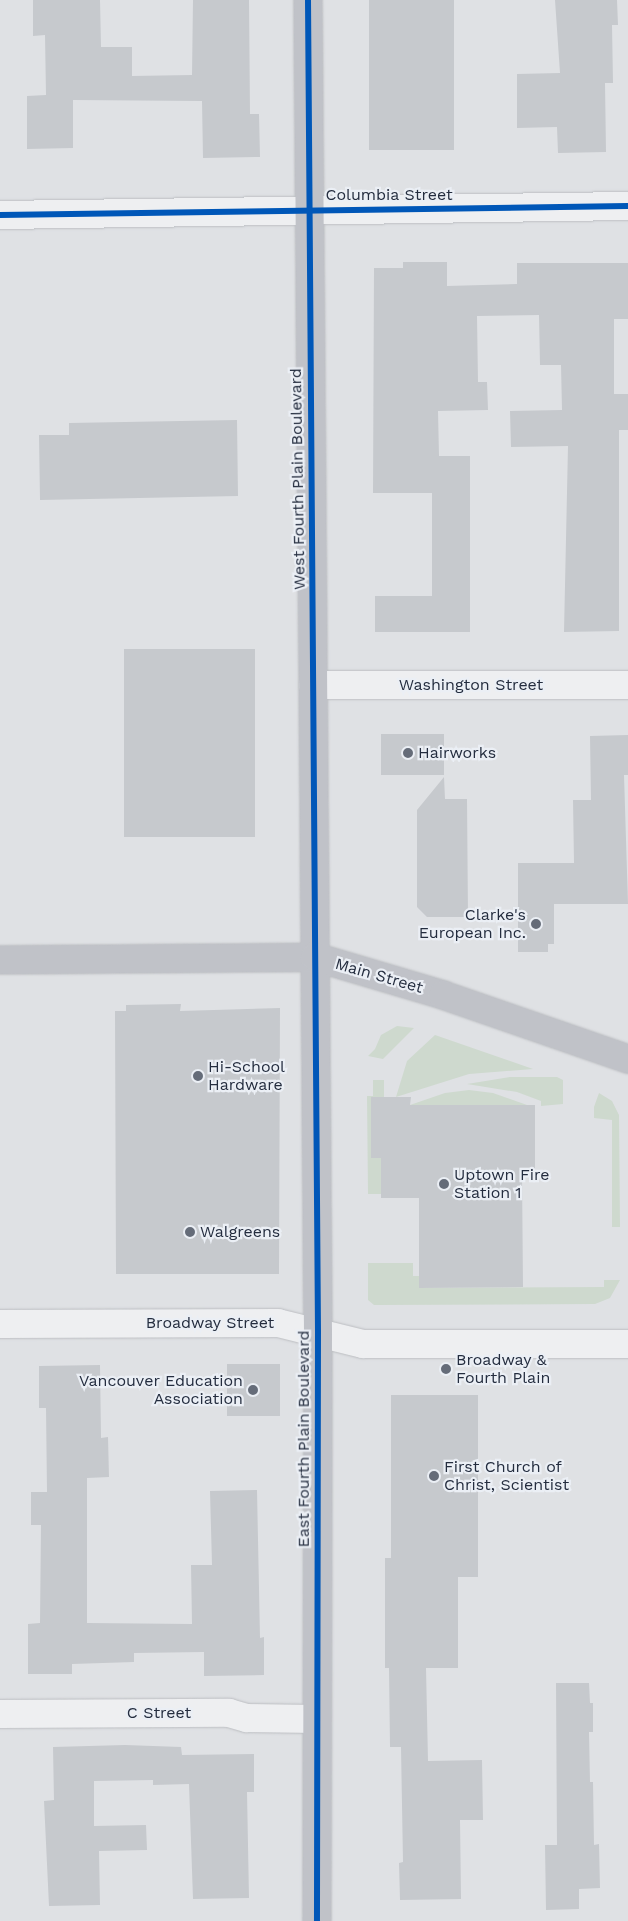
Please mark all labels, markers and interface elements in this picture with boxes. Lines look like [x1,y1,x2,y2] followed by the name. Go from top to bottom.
[325,185,453,205] street label: Columbia Street
[286,368,310,590] street label: West Fourth Plain Boulevard
[399,675,543,695] street label: Washington Street
[418,743,496,763] place label: Hairworks
[402,747,414,759] marker: Hairworks
[419,905,526,943] place label: Clarke's European Inc.
[530,918,542,930] marker: Clarke's European Inc.
[333,954,425,998] street label: Main Street
[208,1057,285,1095] place label: Hi-School Hardware
[192,1070,204,1082] marker: Hi-School Hardware
[454,1165,549,1203] place label: Uptown Fire Station 1
[438,1178,450,1190] marker: Uptown Fire Station 1
[200,1222,280,1242] place label: Walgreens
[184,1226,196,1238] marker: Walgreens
[145,1313,275,1333] street label: Broadway Street
[294,1331,314,1547] street label: East Fourth Plain Boulevard
[456,1350,550,1388] place label: Broadway & Fourth Plain
[440,1363,452,1375] marker: Broadway & Fourth Plain
[79,1371,243,1409] place label: Vancouver Education Association
[247,1384,259,1396] marker: Vancouver Education Association
[444,1457,569,1495] place label: First Church of Christ, Scientist
[428,1470,440,1482] marker: First Church of Christ, Scientist
[127,1703,191,1723] street label: C Street

